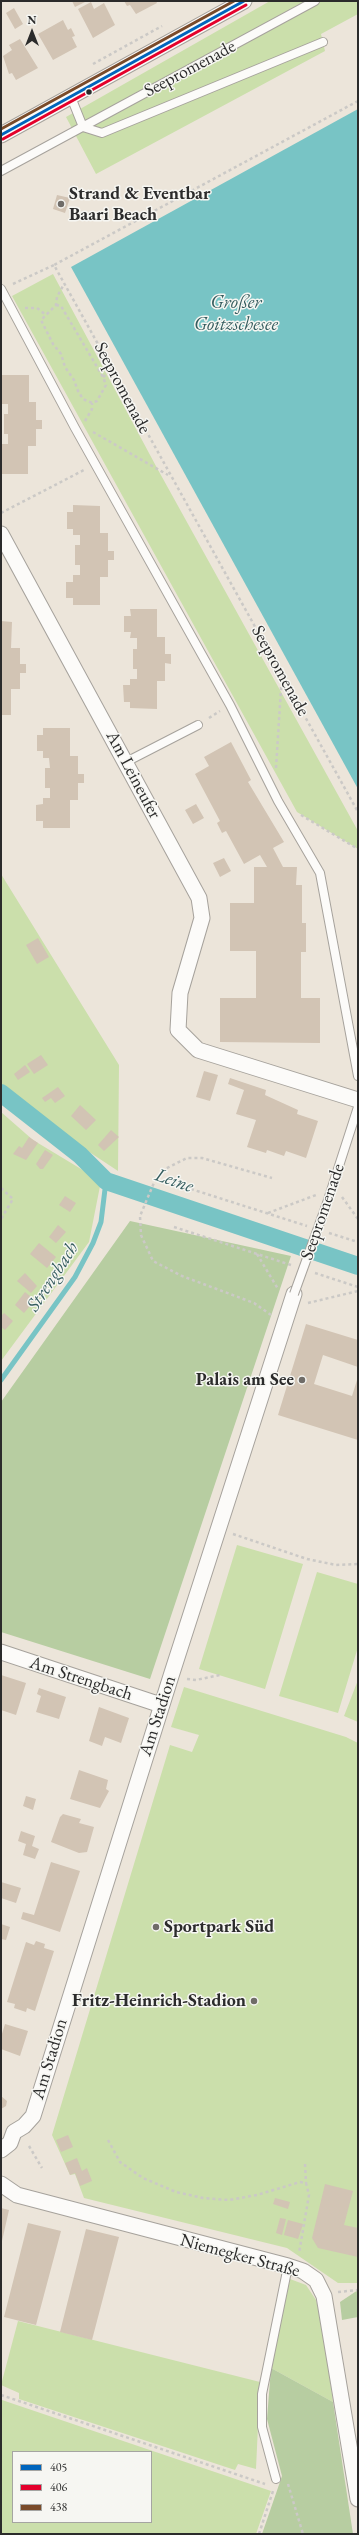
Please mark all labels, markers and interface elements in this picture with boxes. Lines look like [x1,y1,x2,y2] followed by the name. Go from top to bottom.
[12,12,52,52] north arrow
[28,13,36,27] text: N
[141,36,239,102] street label: Seepromenade
[84,87,94,97] unlabelled marker
[69,183,210,226] place label: Strand & Eventbar Baari Beach
[56,199,66,209] marker: Strand & Eventbar Baari Beach
[194,292,278,336] water label: Großer Goitzschesee
[89,339,155,437] street label: Seepromenade
[246,622,314,720] street label: Seepromenade
[101,727,165,823] street label: Am Leineufer
[296,1161,350,1263] street label: Seepromenade
[152,1164,196,1198] water label: Leine
[22,1238,84,1316] water label: Strengbach
[196,1369,294,1391] place label: Palais am See
[297,1375,307,1385] marker: Palais am See
[27,1652,135,1706] street label: Am Strengbach
[135,1673,181,1759] street label: Am Stadion
[164,1916,274,1938] place label: Sportpark Süd
[151,1922,161,1932] marker: Sportpark Süd
[72,1990,246,2012] place label: Fritz-Heinrich-Stadion
[249,1996,259,2006] marker: Fritz-Heinrich-Stadion
[28,2016,72,2102] street label: Am Stadion
[178,2230,302,2282] street label: Niemegker Straße
[12,2451,152,2523] legend
[50,2459,67,2475] text: 405
[50,2479,67,2495] text: 406
[50,2499,67,2515] text: 438

